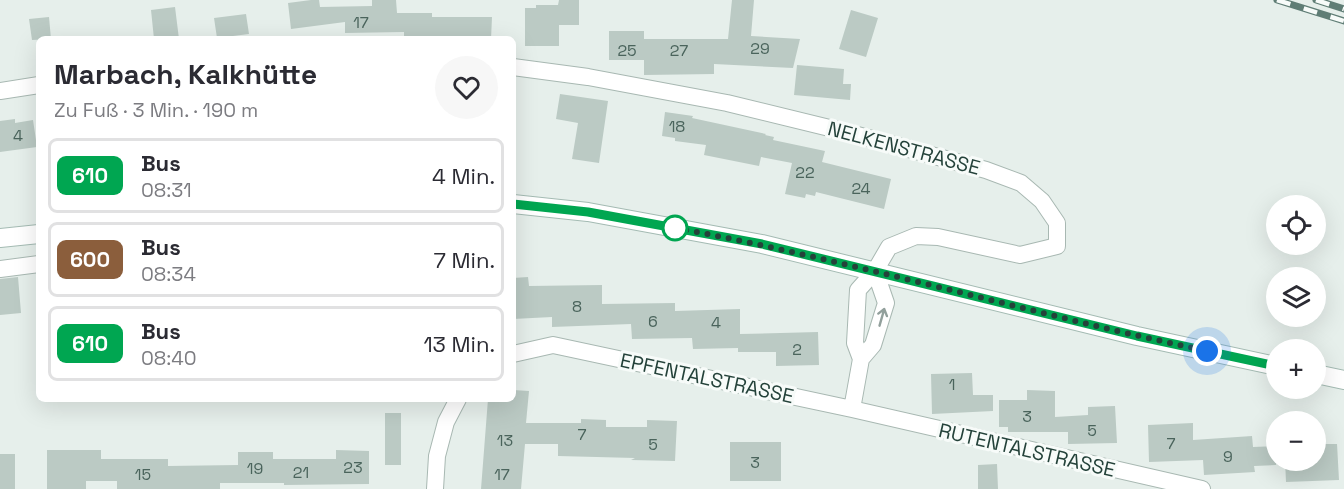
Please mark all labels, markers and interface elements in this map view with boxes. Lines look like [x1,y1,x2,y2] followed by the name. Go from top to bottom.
[353,12,369,33] house number: 17
[750,38,770,59] house number: 29
[617,40,637,61] house number: 25
[670,40,688,61] house number: 27
[54,56,317,92] text: Marbach, Kalkhütte
[435,56,498,119] button: heart
[54,97,258,123] text: Zu Fuß · 3 Min. · 190 m
[825,115,983,181] street label: NELKENSTRASSE
[669,116,685,137] house number: 18
[13,125,23,146] house number: 4
[141,149,181,177] text: Bus
[72,162,108,189] text: 610
[432,162,495,190] text: 4 Min.
[795,162,815,183] house number: 22
[141,177,192,203] text: 08:31
[851,178,871,199] house number: 24
[1266,195,1326,471] map controls
[1266,195,1326,255] button: locate
[662,215,688,241] unlabelled marker
[141,233,181,261] text: Bus
[70,246,110,273] text: 600
[433,246,495,274] text: 7 Min.
[141,261,196,287] text: 08:34
[1266,267,1326,327] button: layers
[572,296,582,317] house number: 8
[877,308,888,327] one-way arrow
[648,311,658,332] house number: 6
[711,312,721,333] house number: 4
[141,317,181,345] text: Bus
[72,330,108,357] text: 610
[423,330,495,358] text: 13 Min.
[1192,336,1222,366] your location
[792,339,802,360] house number: 2
[1266,339,1326,399] button: +
[141,345,197,371] text: 08:40
[618,347,796,409] street label: EPFENTALSTRASSE
[949,374,955,395] house number: 1
[1022,406,1032,427] house number: 3
[1266,411,1326,471] button: −
[936,417,1118,483] street label: RUTENTALSTRASSE
[1087,420,1097,441] house number: 5
[577,424,587,445] house number: 7
[497,430,513,451] house number: 13
[1166,433,1176,454] house number: 7
[648,434,658,455] house number: 5
[1223,446,1233,467] house number: 9
[750,452,760,473] house number: 3
[343,457,363,478] house number: 23
[247,458,263,479] house number: 19
[293,462,309,483] house number: 21
[135,464,151,485] house number: 15
[494,464,510,485] house number: 17

